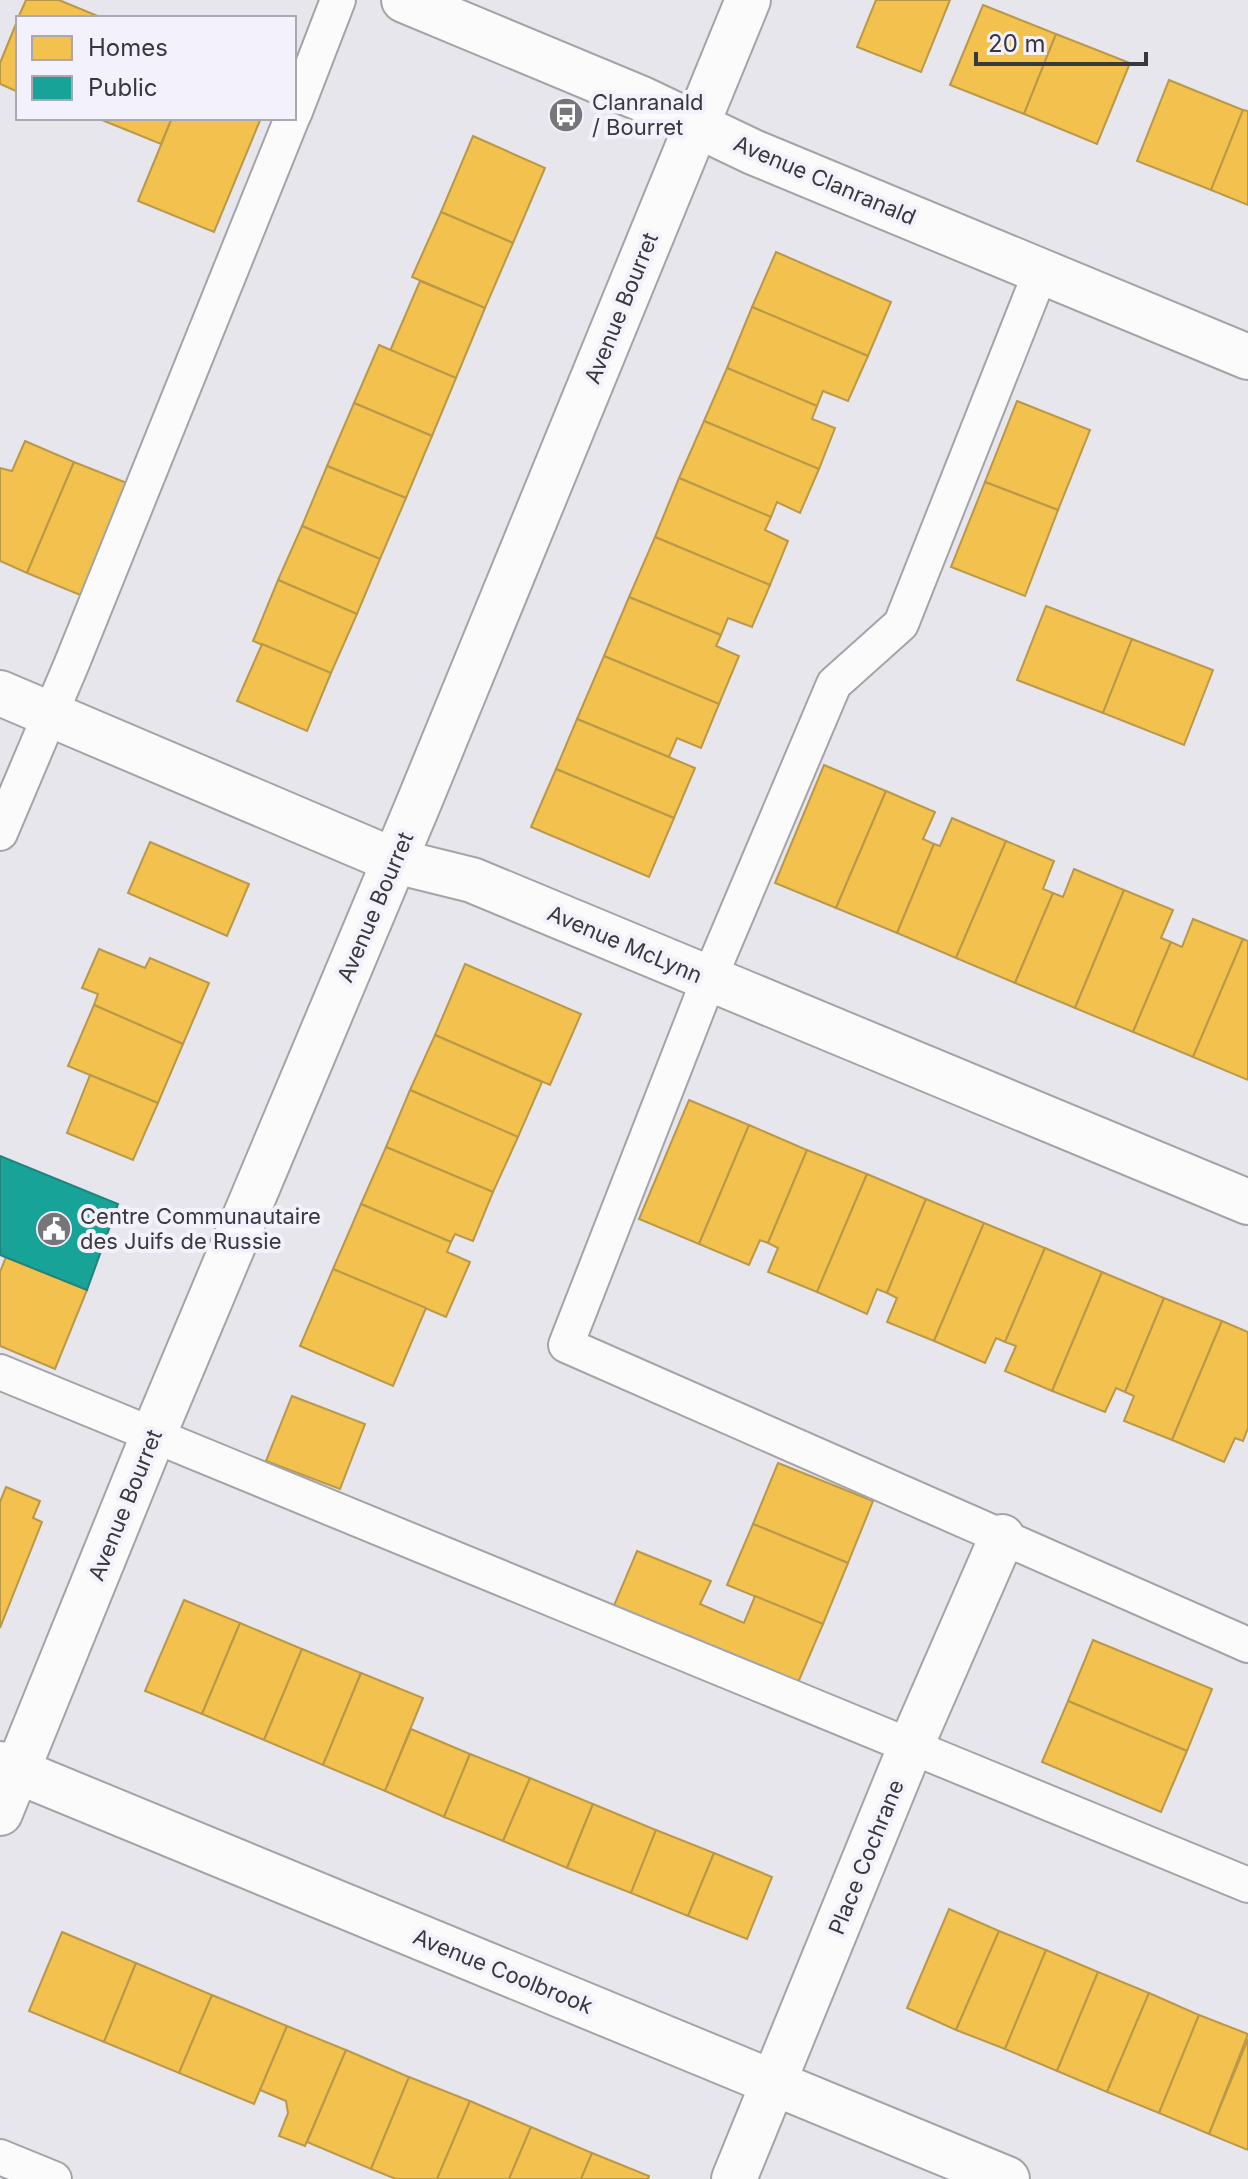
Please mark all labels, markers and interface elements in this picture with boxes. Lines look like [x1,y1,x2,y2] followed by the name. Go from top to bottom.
[16,16,296,120] legend
[976,16,1146,66] scale bar
[988,29,1046,58] text: 20 m
[88,33,168,62] text: Homes
[88,73,158,102] text: Public
[592,89,704,140] place label: Clanranald / Bourret
[547,96,585,134] bus stop icon: Clanranald / Bourret
[730,130,920,230] street label: Avenue Clanranald
[579,229,663,387] street label: Avenue Bourret
[332,828,418,986] street label: Avenue Bourret
[544,900,706,988] street label: Avenue McLynn
[80,1203,321,1254] place label: Centre Communautaire des Juifs de Russie
[35,1210,73,1248] public building icon: Centre Communautaire des Juifs de Russie
[83,1426,167,1584] street label: Avenue Bourret
[823,1776,909,1938] street label: Place Cochrane
[410,1923,596,2019] street label: Avenue Coolbrook

